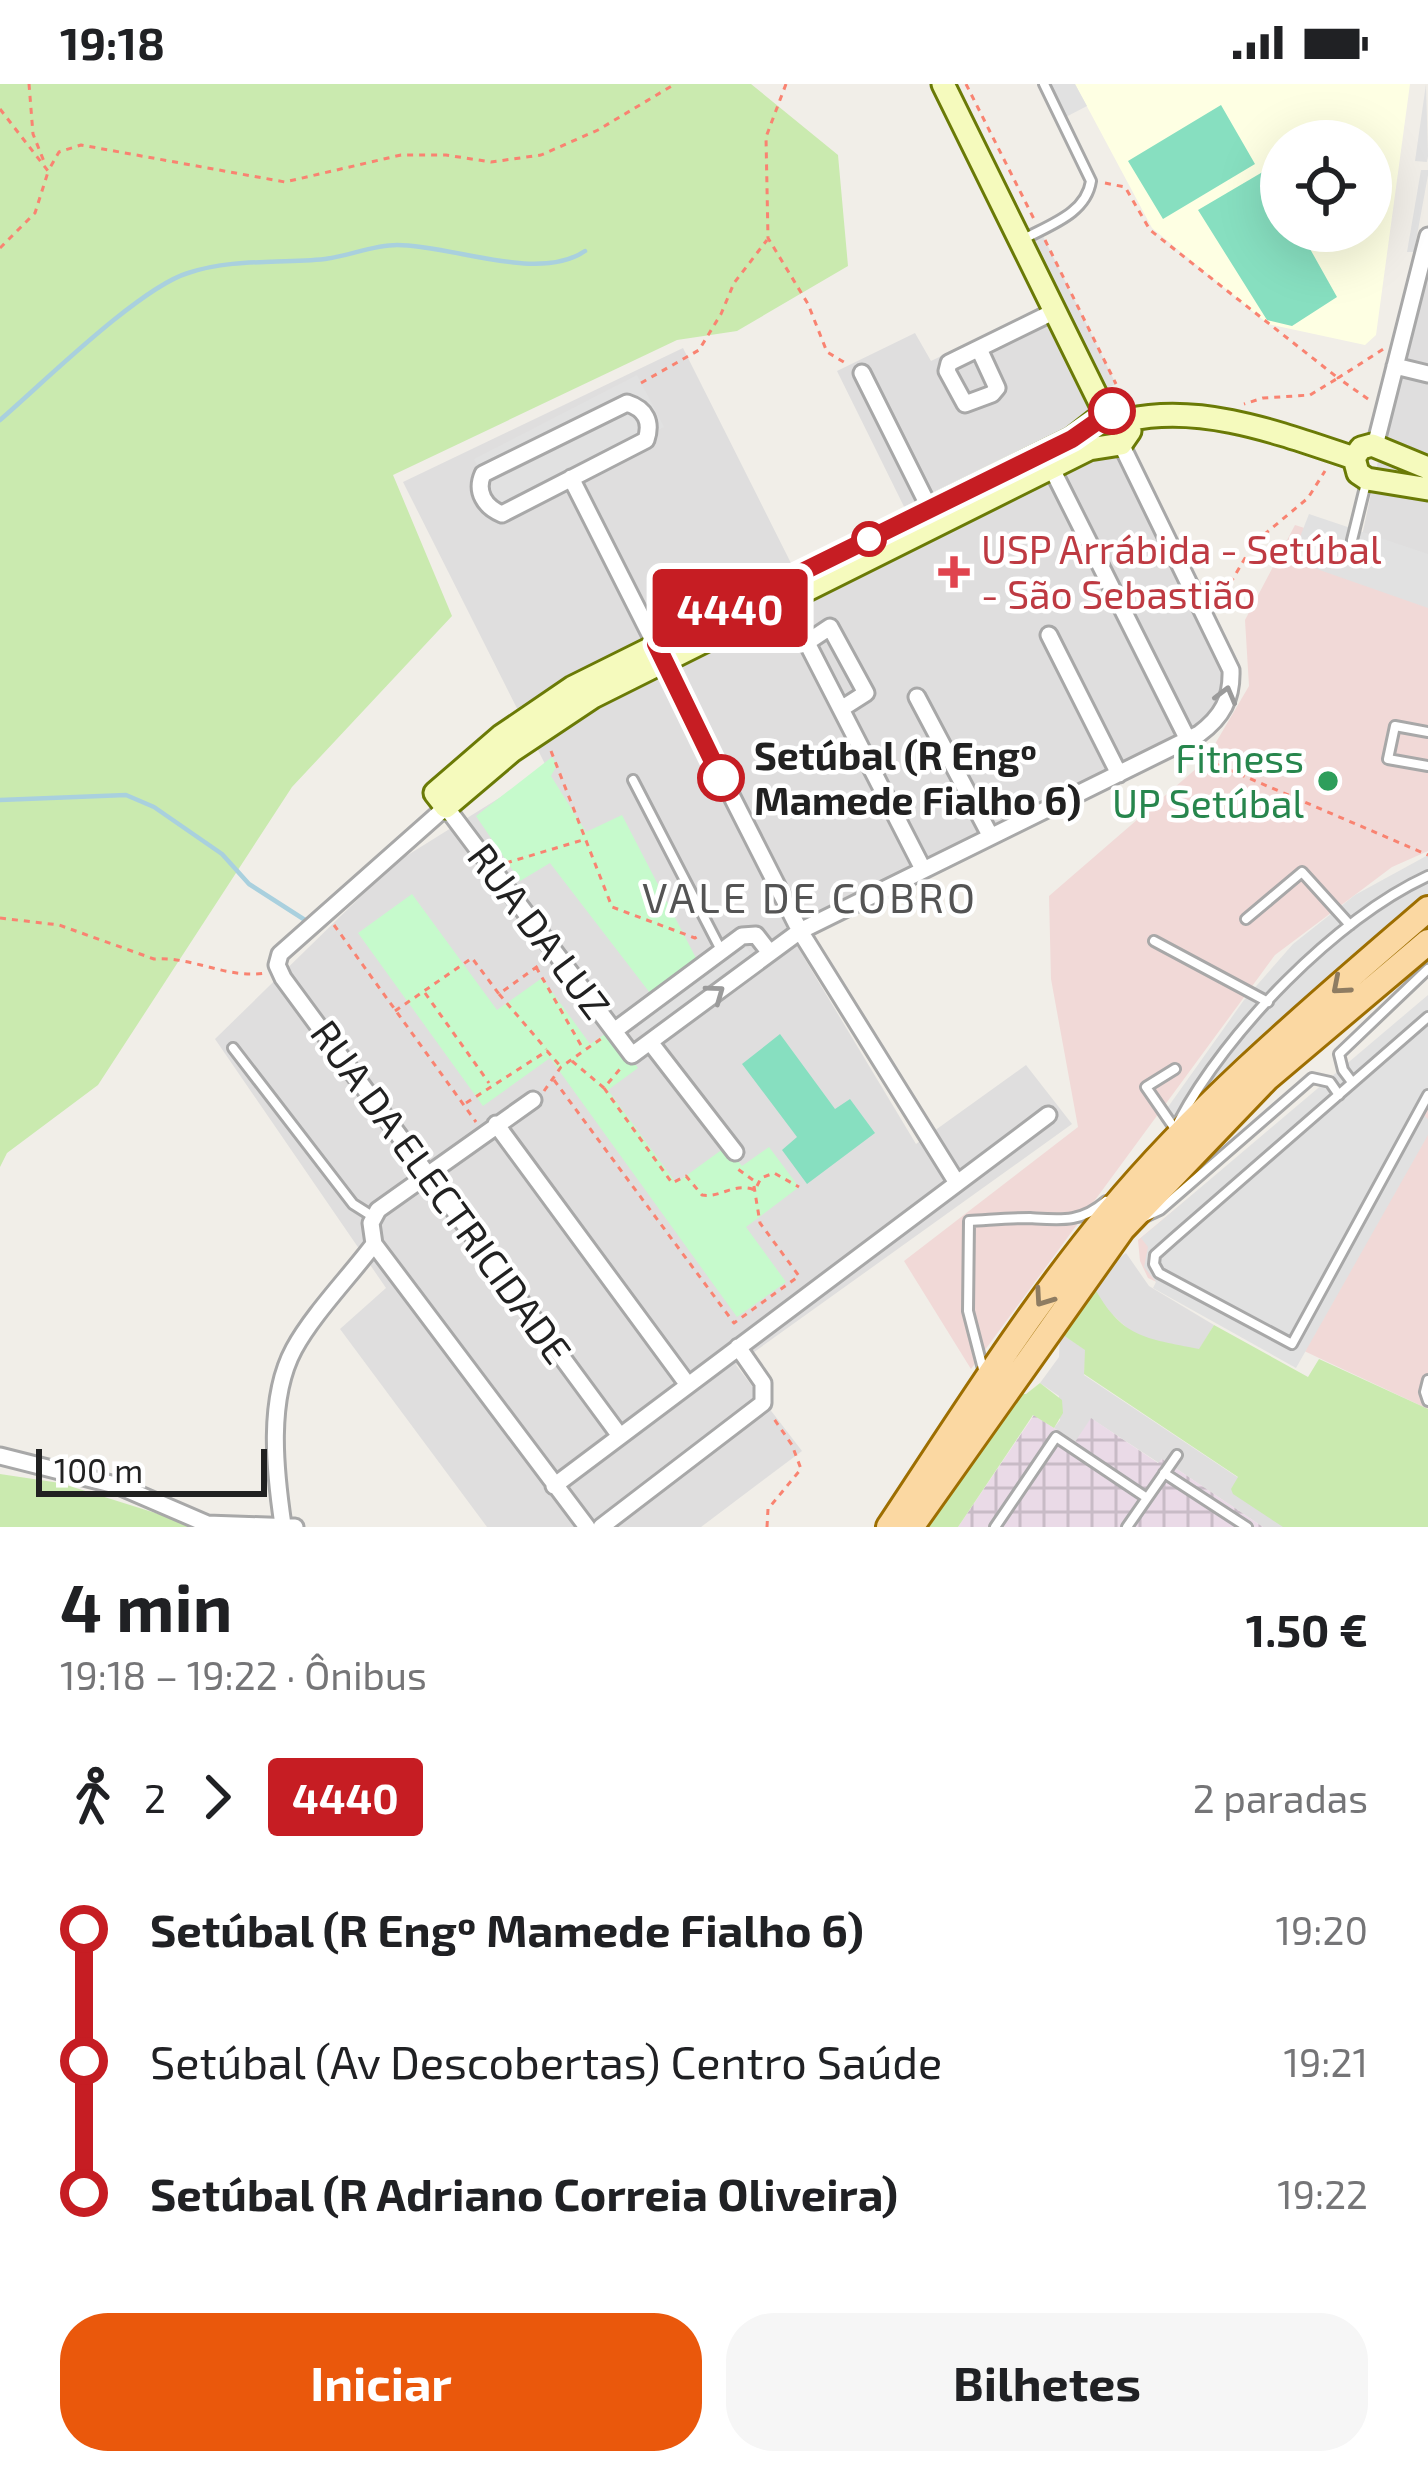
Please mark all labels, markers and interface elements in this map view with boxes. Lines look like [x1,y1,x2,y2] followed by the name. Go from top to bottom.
[60,15,165,69] text: 19:18
[1260,120,1392,252] map controls
[1260,120,1392,252] button: locate
[1090,389,1134,433] unlabelled marker
[853,523,885,555] unlabelled marker
[981,525,1382,617] place label: USP Arrábida - Setúbal - São Sebastião
[938,556,970,588] marker: USP Arrábida - Setúbal - São Sebastião
[646,569,814,647] line badge: 4440
[677,583,783,633] text: 4440
[1212,685,1237,706] one-way arrow
[754,731,1081,823] place label: Setúbal (R Engº Mamede Fialho 6)
[1112,734,1304,826] place label: Fitness UP Setúbal
[699,756,743,800] marker: Setúbal (R Engº Mamede Fialho 6)
[1315,768,1341,794] marker: Fitness UP Setúbal
[459,833,621,1027] street label: RUA DA LUZ
[642,871,978,921] district label: VALE DE COBRO
[1331,971,1353,993] one-way arrow
[703,985,725,1007] one-way arrow
[302,1010,582,1372] street label: RUA DA ELECTRICIDADE
[1035,1285,1057,1307] one-way arrow
[36,1443,267,1496] scale bar
[54,1450,143,1490] text: 100 m
[60,1566,232,1645] text: 4 min
[1246,1602,1368,1656] text: 1.50 €
[60,1651,427,1698] text: 19:18 – 19:22 · Ônibus
[60,1764,126,1830] icon: walk
[184,1764,250,1830] icon: forward
[292,1772,399,1822] text: 4440
[144,1774,166,1821] text: 2
[1193,1774,1368,1821] text: 2 paradas
[150,1902,864,1956] text: Setúbal (R Engº Mamede Fialho 6)
[1276,1906,1368,1953] text: 19:20
[150,2034,942,2088] text: Setúbal (Av Descobertas) Centro Saúde
[1284,2038,1368,2085] text: 19:21
[150,2166,898,2220] text: Setúbal (R Adriano Correia Oliveira)
[1277,2170,1368,2217] text: 19:22
[60,2313,702,2451] button: Iniciar
[726,2313,1368,2451] button: Bilhetes

